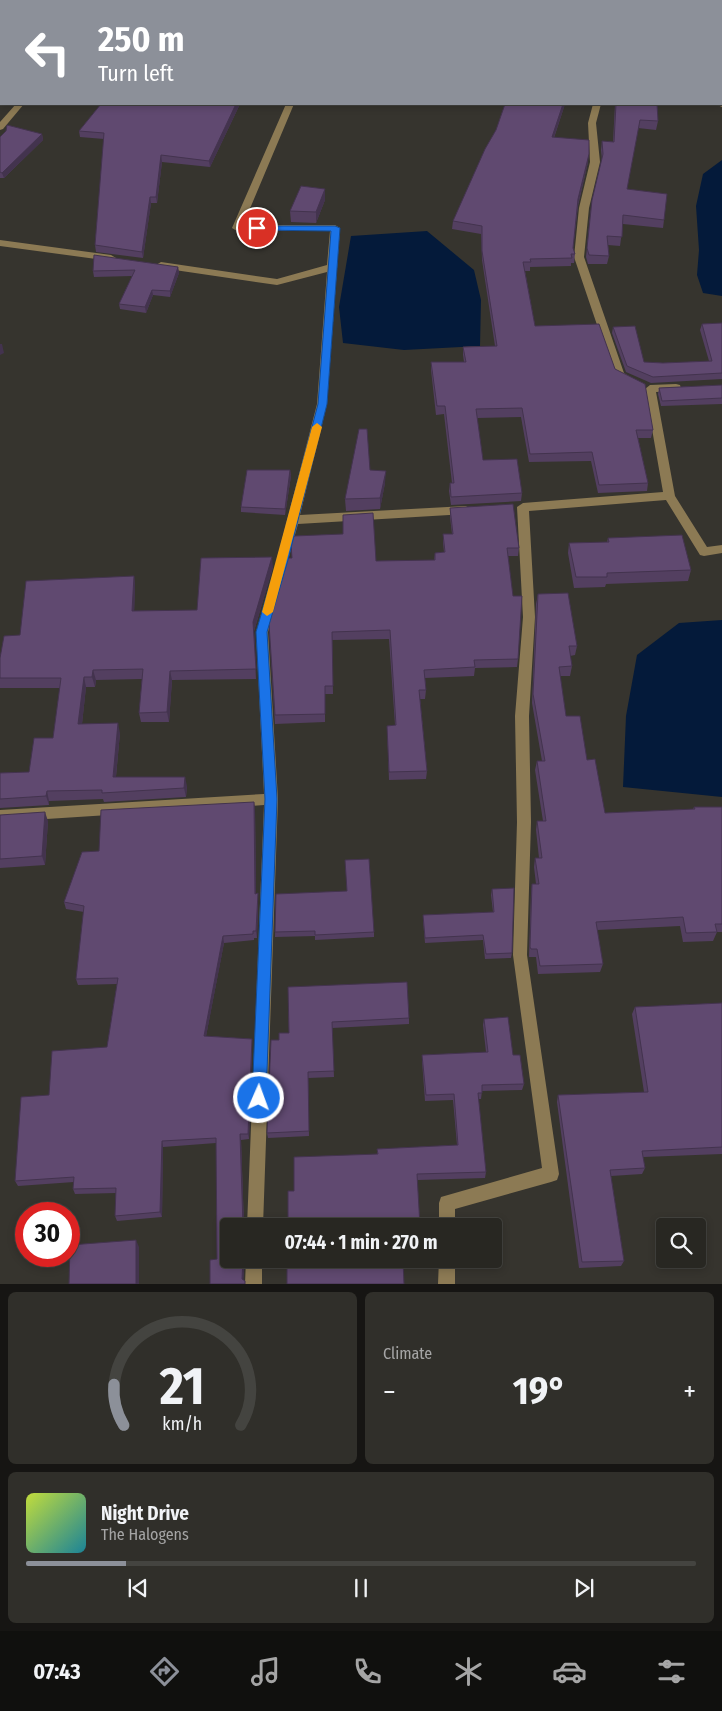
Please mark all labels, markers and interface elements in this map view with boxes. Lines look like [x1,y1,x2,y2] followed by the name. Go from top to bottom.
[98,18,185,60] text: 250 m
[15,20,80,85] icon: left
[98,60,174,87] text: Turn left
[236,207,278,249] pin
[243,214,271,242] icon: arrive
[232,1071,284,1123] position arrow
[15,1202,80,1267] speed limit sign: 30
[656,1218,706,1268] map controls
[656,1218,706,1268] button: search
[284,1231,438,1254] text: 07:44 · 1 min · 270 m
[383,1344,432,1363] text: Climate
[159,1355,205,1418] text: 21
[513,1368,566,1414] text: 19°
[383,1375,396,1408] text: −
[683,1375,696,1408] text: +
[163,1413,202,1435] text: km/h
[101,1502,189,1525] text: Night Drive
[101,1525,189,1544] text: The Halogens
[124,1574,152,1602] icon: previous
[347,1574,375,1602] icon: pause
[570,1574,598,1602] icon: next
[147,1654,182,1689] icon: directions
[248,1654,283,1689] icon: music
[350,1654,385,1689] icon: phone
[451,1654,486,1689] icon: climate
[552,1654,587,1689] icon: car
[654,1654,689,1689] icon: filters
[33,1658,81,1685] text: 07:43

